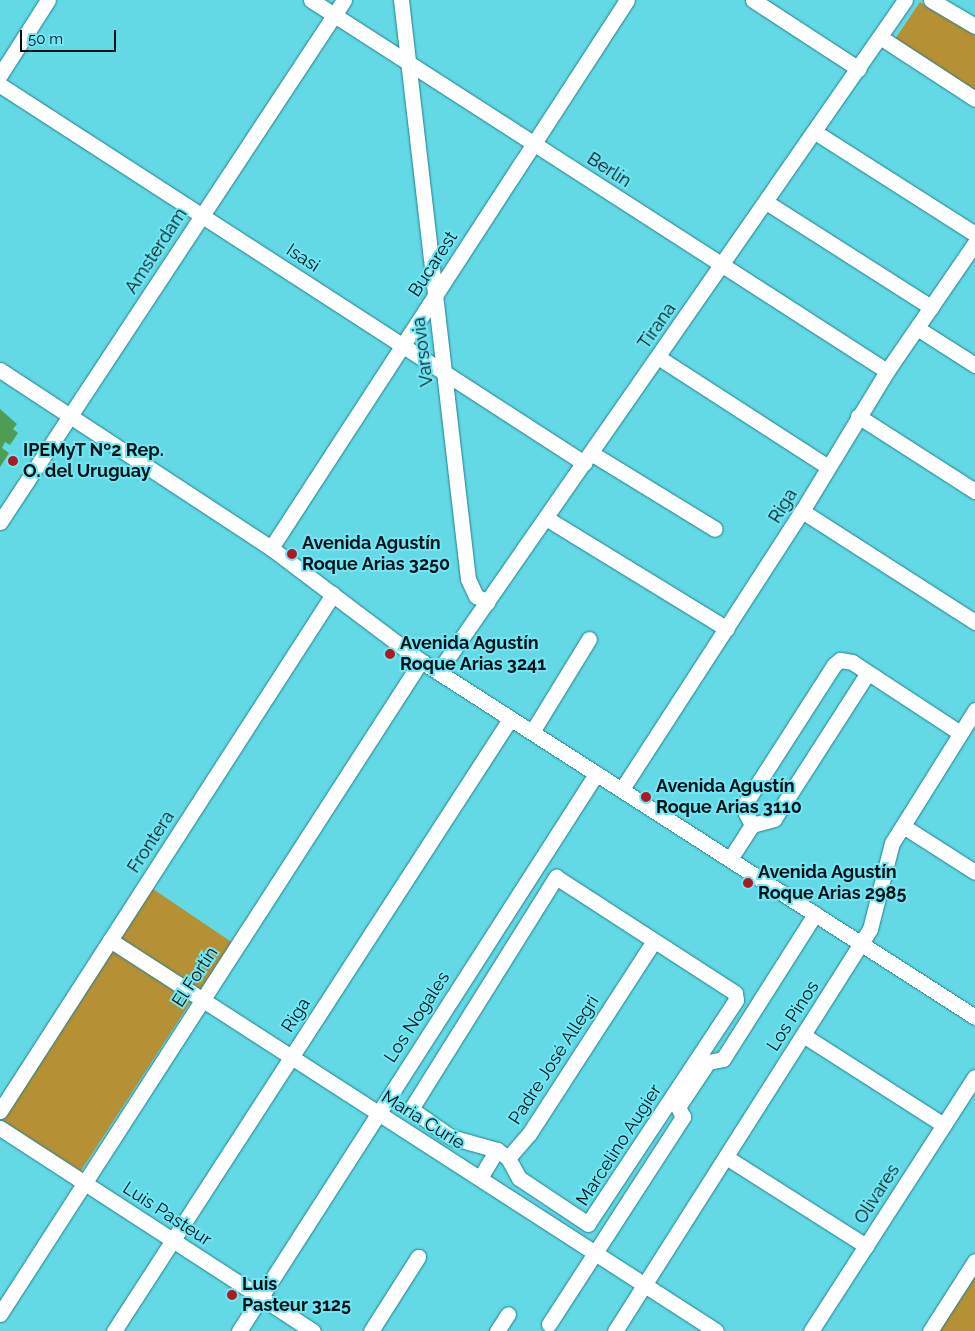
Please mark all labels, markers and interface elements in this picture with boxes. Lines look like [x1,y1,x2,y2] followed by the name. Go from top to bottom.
[22,20,119,52] scale bar
[28,30,63,48] text: 50 m
[583,148,635,192] street label: Berlín
[120,204,192,298] street label: Amsterdam
[404,227,462,301] street label: Bucarest
[282,239,324,277] street label: Isasi
[633,299,681,353] street label: Tirana
[408,316,438,388] street label: Varsovia
[23,440,164,482] place label: IPEMyT Nº2 Rep. O. del Uruguay
[7,455,19,467] marker: IPEMyT Nº2 Rep. O. del Uruguay
[764,485,802,527] street label: Riga
[302,533,451,576] place label: Avenida Agustín Roque Arias 3250
[286,548,298,560] marker: Avenida Agustín Roque Arias 3250
[400,633,547,676] place label: Avenida Agustín Roque Arias 3241
[384,648,396,660] marker: Avenida Agustín Roque Arias 3241
[656,776,802,819] place label: Avenida Agustín Roque Arias 3110
[640,791,652,803] marker: Avenida Agustín Roque Arias 3110
[123,807,179,877] street label: Frontera
[758,862,907,904] place label: Avenida Agustín Roque Arias 2985
[742,877,754,889] marker: Avenida Agustín Roque Arias 2985
[167,943,223,1011] street label: El Fortín
[380,968,454,1066] street label: Los Nogales
[762,977,824,1055] street label: Los Pinos
[504,991,604,1129] street label: Padre José Allegri
[277,994,315,1036] street label: Riga
[572,1080,666,1210] street label: Marcelino Augier
[377,1086,469,1154] street label: Maria Curie
[850,1160,904,1228] street label: Olivares
[119,1177,215,1251] street label: Luis Pasteur
[242,1274,351,1316] place label: Luis Pasteur 3125
[226,1289,238,1301] marker: Luis Pasteur 3125

